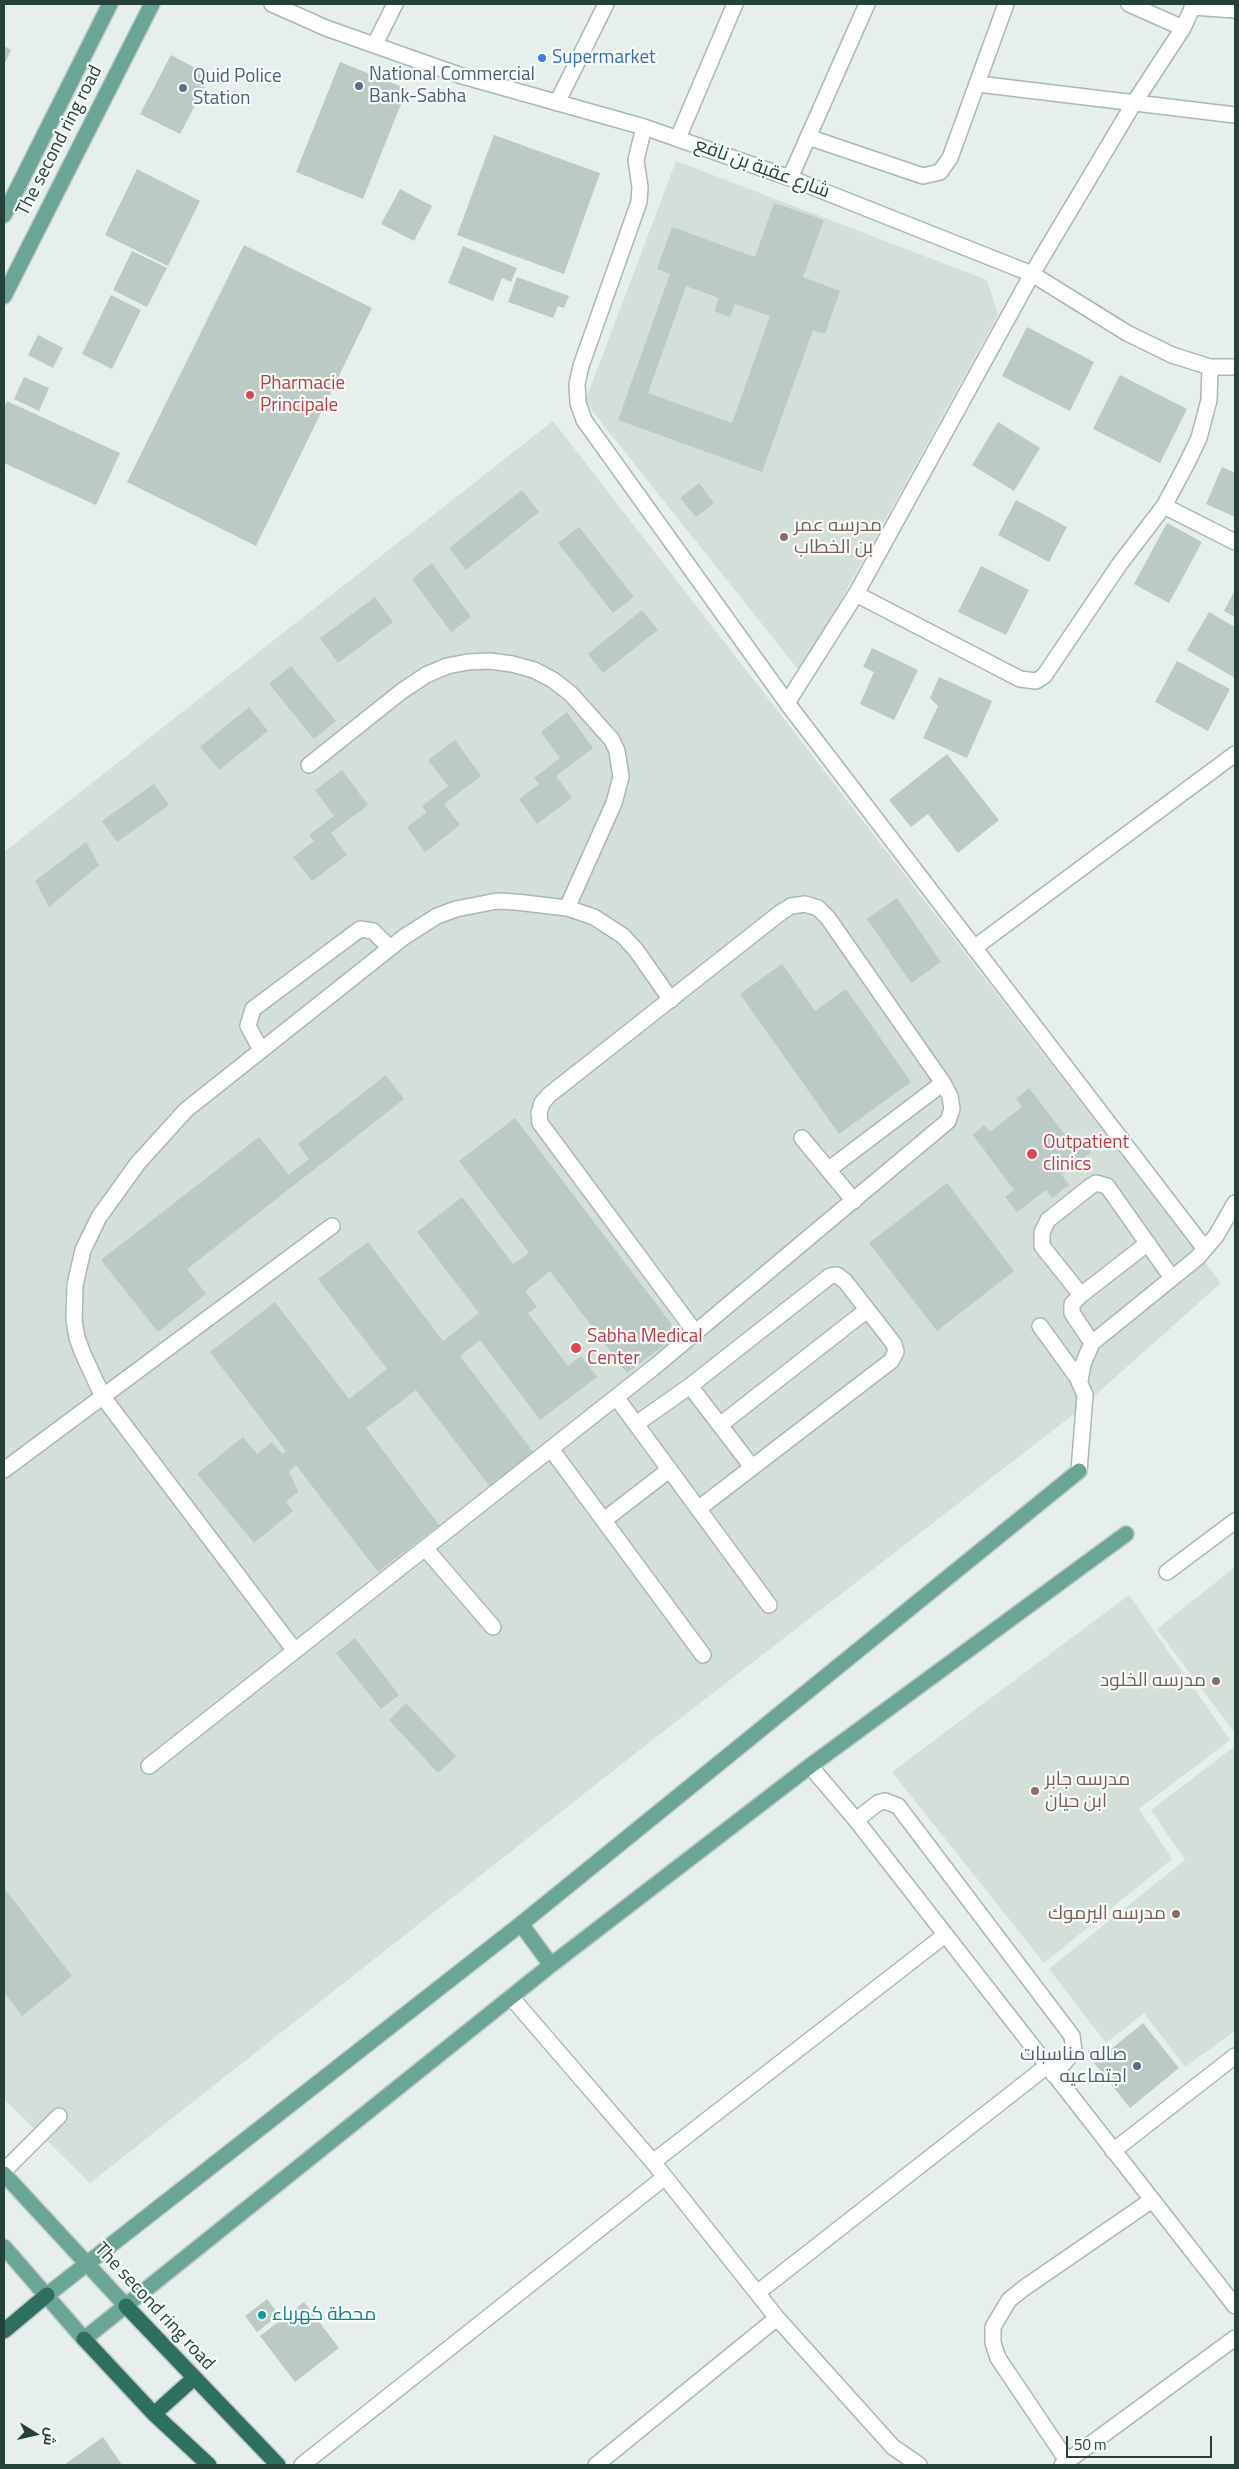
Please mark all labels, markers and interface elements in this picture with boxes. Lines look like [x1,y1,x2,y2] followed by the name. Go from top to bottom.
[552,47,656,69] place label: Supermarket
[536,52,548,64] marker: Supermarket
[12,62,108,220] street label: The second ring road
[369,64,535,108] place label: National Commercial Bank-Sabha
[193,66,282,110] place label: Quid Police Station
[353,80,365,92] marker: National Commercial Bank-Sabha
[177,82,189,94] marker: Quid Police Station
[691,134,833,204] street label: شارع عقبة بن نافع
[260,373,345,417] place label: Pharmacie Principale
[244,389,256,401] marker: Pharmacie Principale
[794,515,882,559] place label: مدرسه عمر بن الخطاب
[778,531,790,543] marker: مدرسه عمر بن الخطاب
[1043,1132,1129,1176] place label: Outpatient clinics
[1025,1147,1039,1161] marker: Outpatient clinics
[587,1326,703,1370] place label: Sabha Medical Center
[569,1341,583,1355] marker: Sabha Medical Center
[1100,1670,1206,1692] place label: مدرسه الخلود
[1210,1675,1222,1687] marker: مدرسه الخلود
[1045,1769,1130,1813] place label: مدرسه جابر ابن حيان
[1029,1785,1041,1797] marker: مدرسه جابر ابن حيان
[1048,1903,1166,1925] place label: مدرسه اليرموك
[1170,1908,1182,1920] marker: مدرسه اليرموك
[1020,2044,1127,2088] place label: صاله مناسبات اجتماعيه
[1131,2060,1143,2072] marker: صاله مناسبات اجتماعيه
[89,2239,219,2375] street label: The second ring road
[272,2304,376,2326] place label: محطة كهرباء
[256,2309,268,2321] marker: محطة كهرباء
[10,2409,60,2459] north arrow
[38,2426,62,2447] text: ش
[1069,2426,1215,2458] scale bar
[1074,2433,1107,2456] text: 50 m

